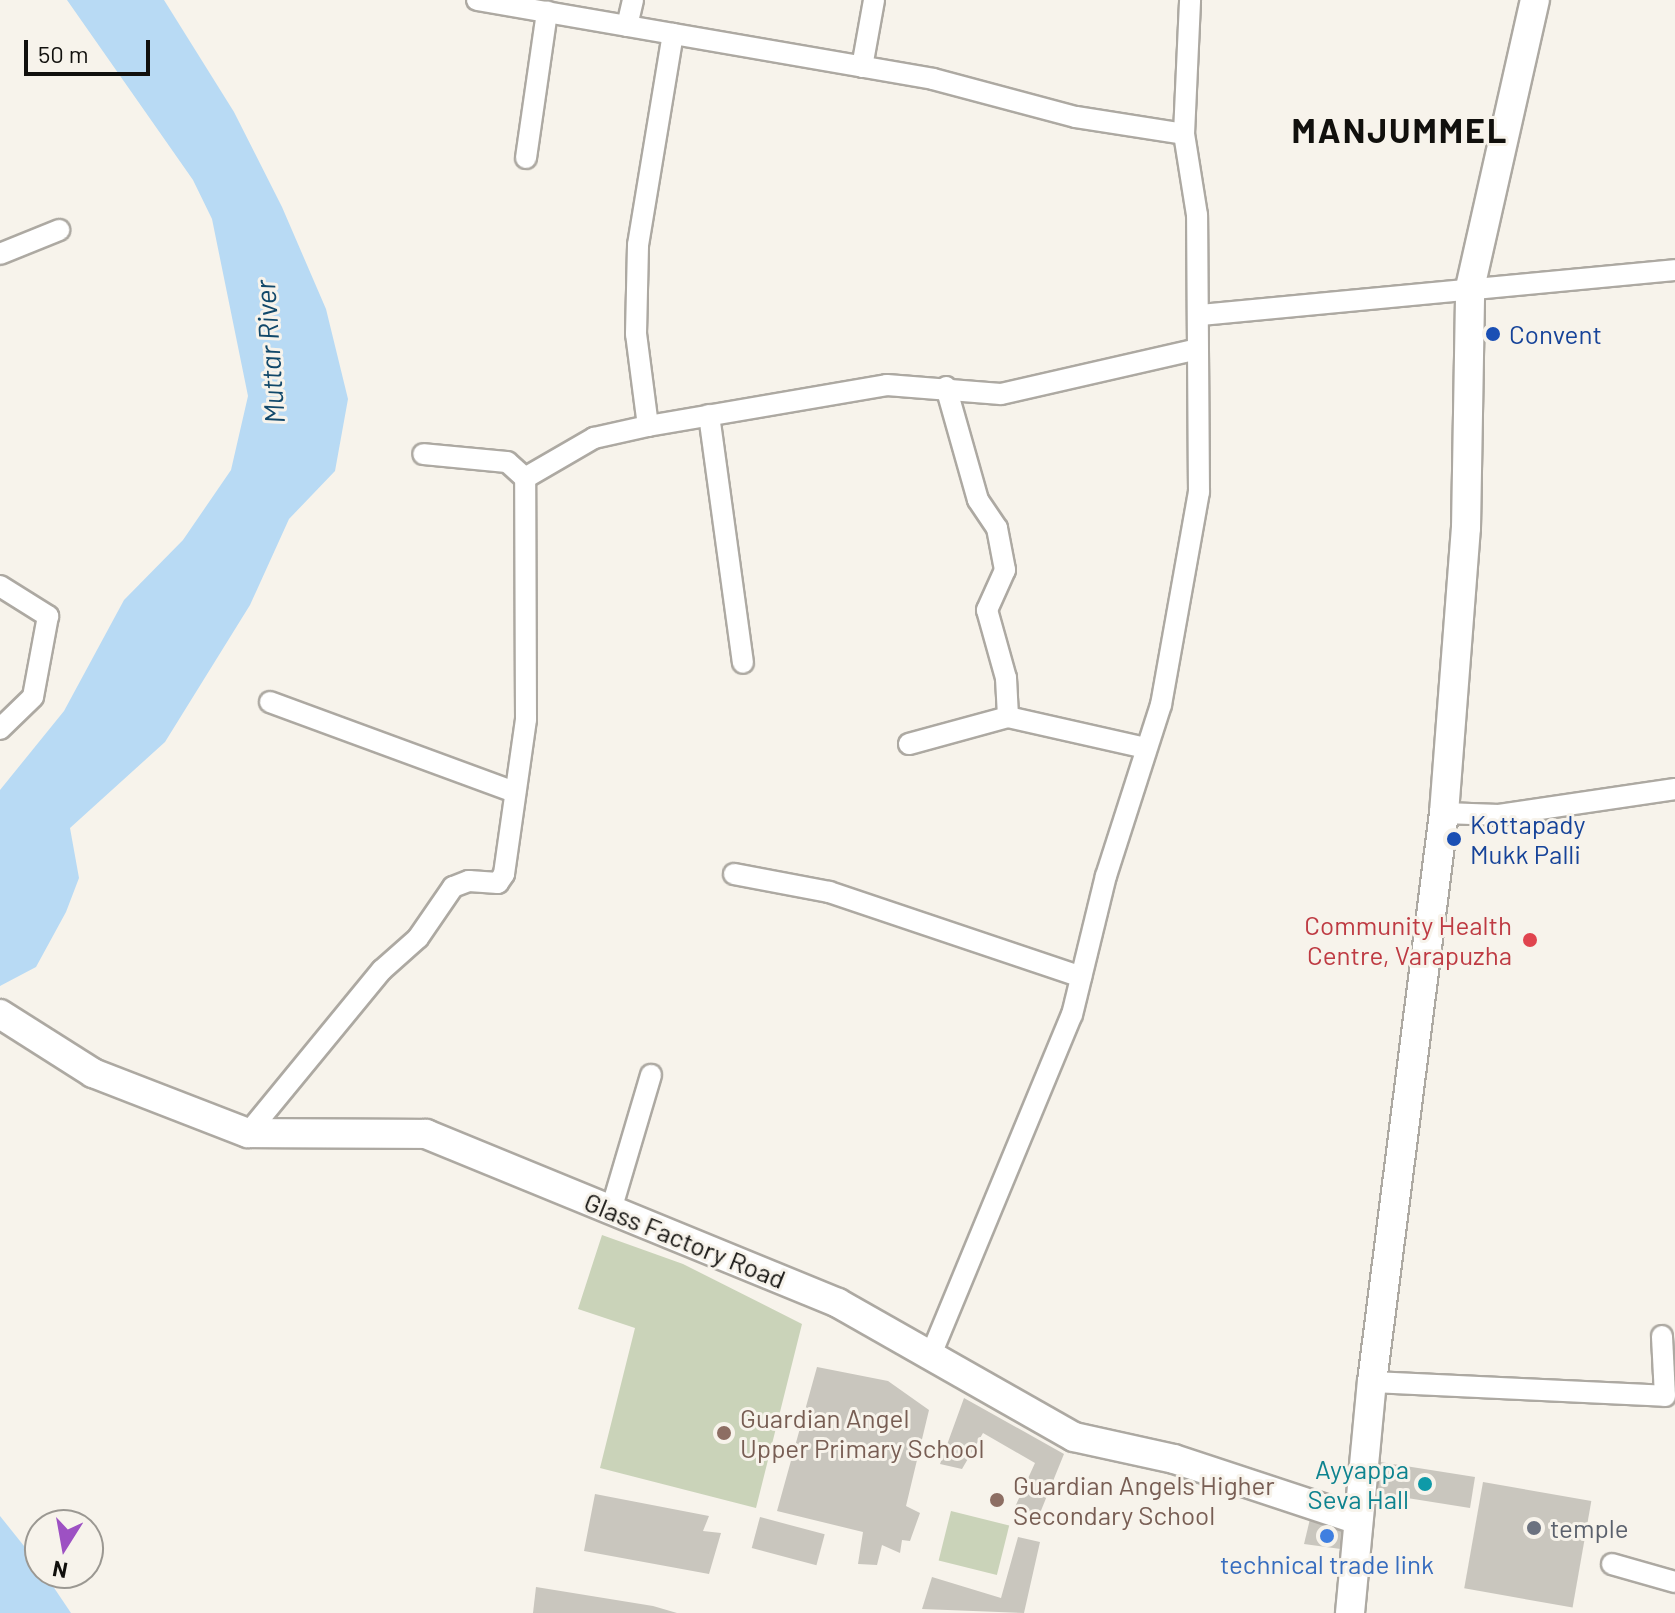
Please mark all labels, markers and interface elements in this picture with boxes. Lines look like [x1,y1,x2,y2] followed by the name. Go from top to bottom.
[28,24,154,74] scale bar
[38,39,89,68] text: 50 m
[1292,110,1508,150] district label: MANJUMMEL
[247,279,291,425] water label: Muttar River
[1509,318,1602,350] place label: Convent
[1484,325,1502,343] marker: Convent
[1470,808,1586,870] place label: Kottapady Mukk Palli
[1445,830,1463,848] marker: Kottapady Mukk Palli
[1304,909,1512,970] place label: Community Health Centre, Varapuzha
[1519,929,1541,951] marker: Community Health Centre, Varapuzha
[580,1185,790,1295] street label: Glass Factory Road
[740,1402,984,1464] place label: Guardian Angel Upper Primary School
[715,1424,733,1442] marker: Guardian Angel Upper Primary School
[1307,1453,1409,1514] place label: Ayyappa Seva Hall
[1013,1469,1275,1530] place label: Guardian Angels Higher Secondary School
[1416,1475,1434,1493] marker: Ayyappa Seva Hall
[988,1491,1006,1509] marker: Guardian Angels Higher Secondary School
[24,1509,104,1589] north arrow
[1550,1512,1629,1544] place label: temple
[1525,1519,1543,1537] marker: temple
[1318,1527,1336,1545] marker: technical trade link
[1220,1548,1434,1580] place label: technical trade link
[50,1556,69,1585] text: N

